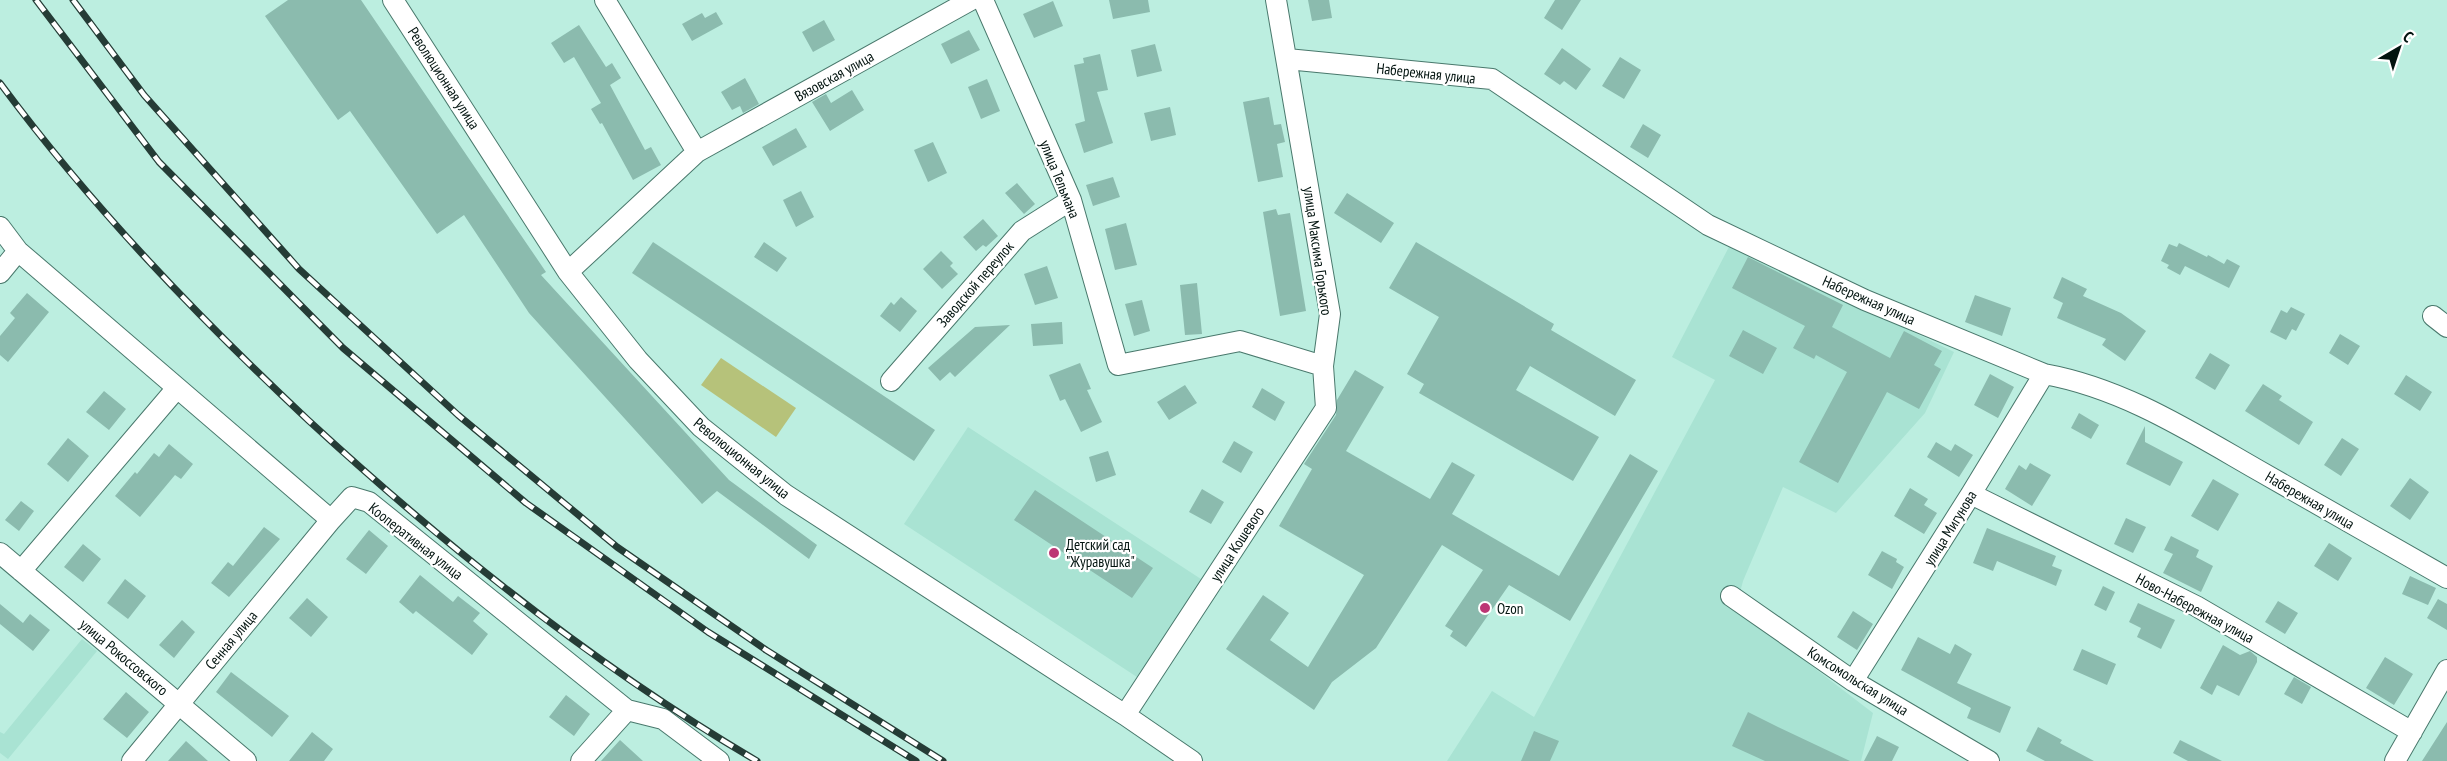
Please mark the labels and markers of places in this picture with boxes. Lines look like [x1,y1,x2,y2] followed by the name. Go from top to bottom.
[1066,535,1135,571] place label: Детский сад "Журавушка"
[1047,546,1061,560] marker: Детский сад "Журавушка"
[1497,599,1523,618] place label: Ozon
[1478,601,1492,615] marker: Ozon

